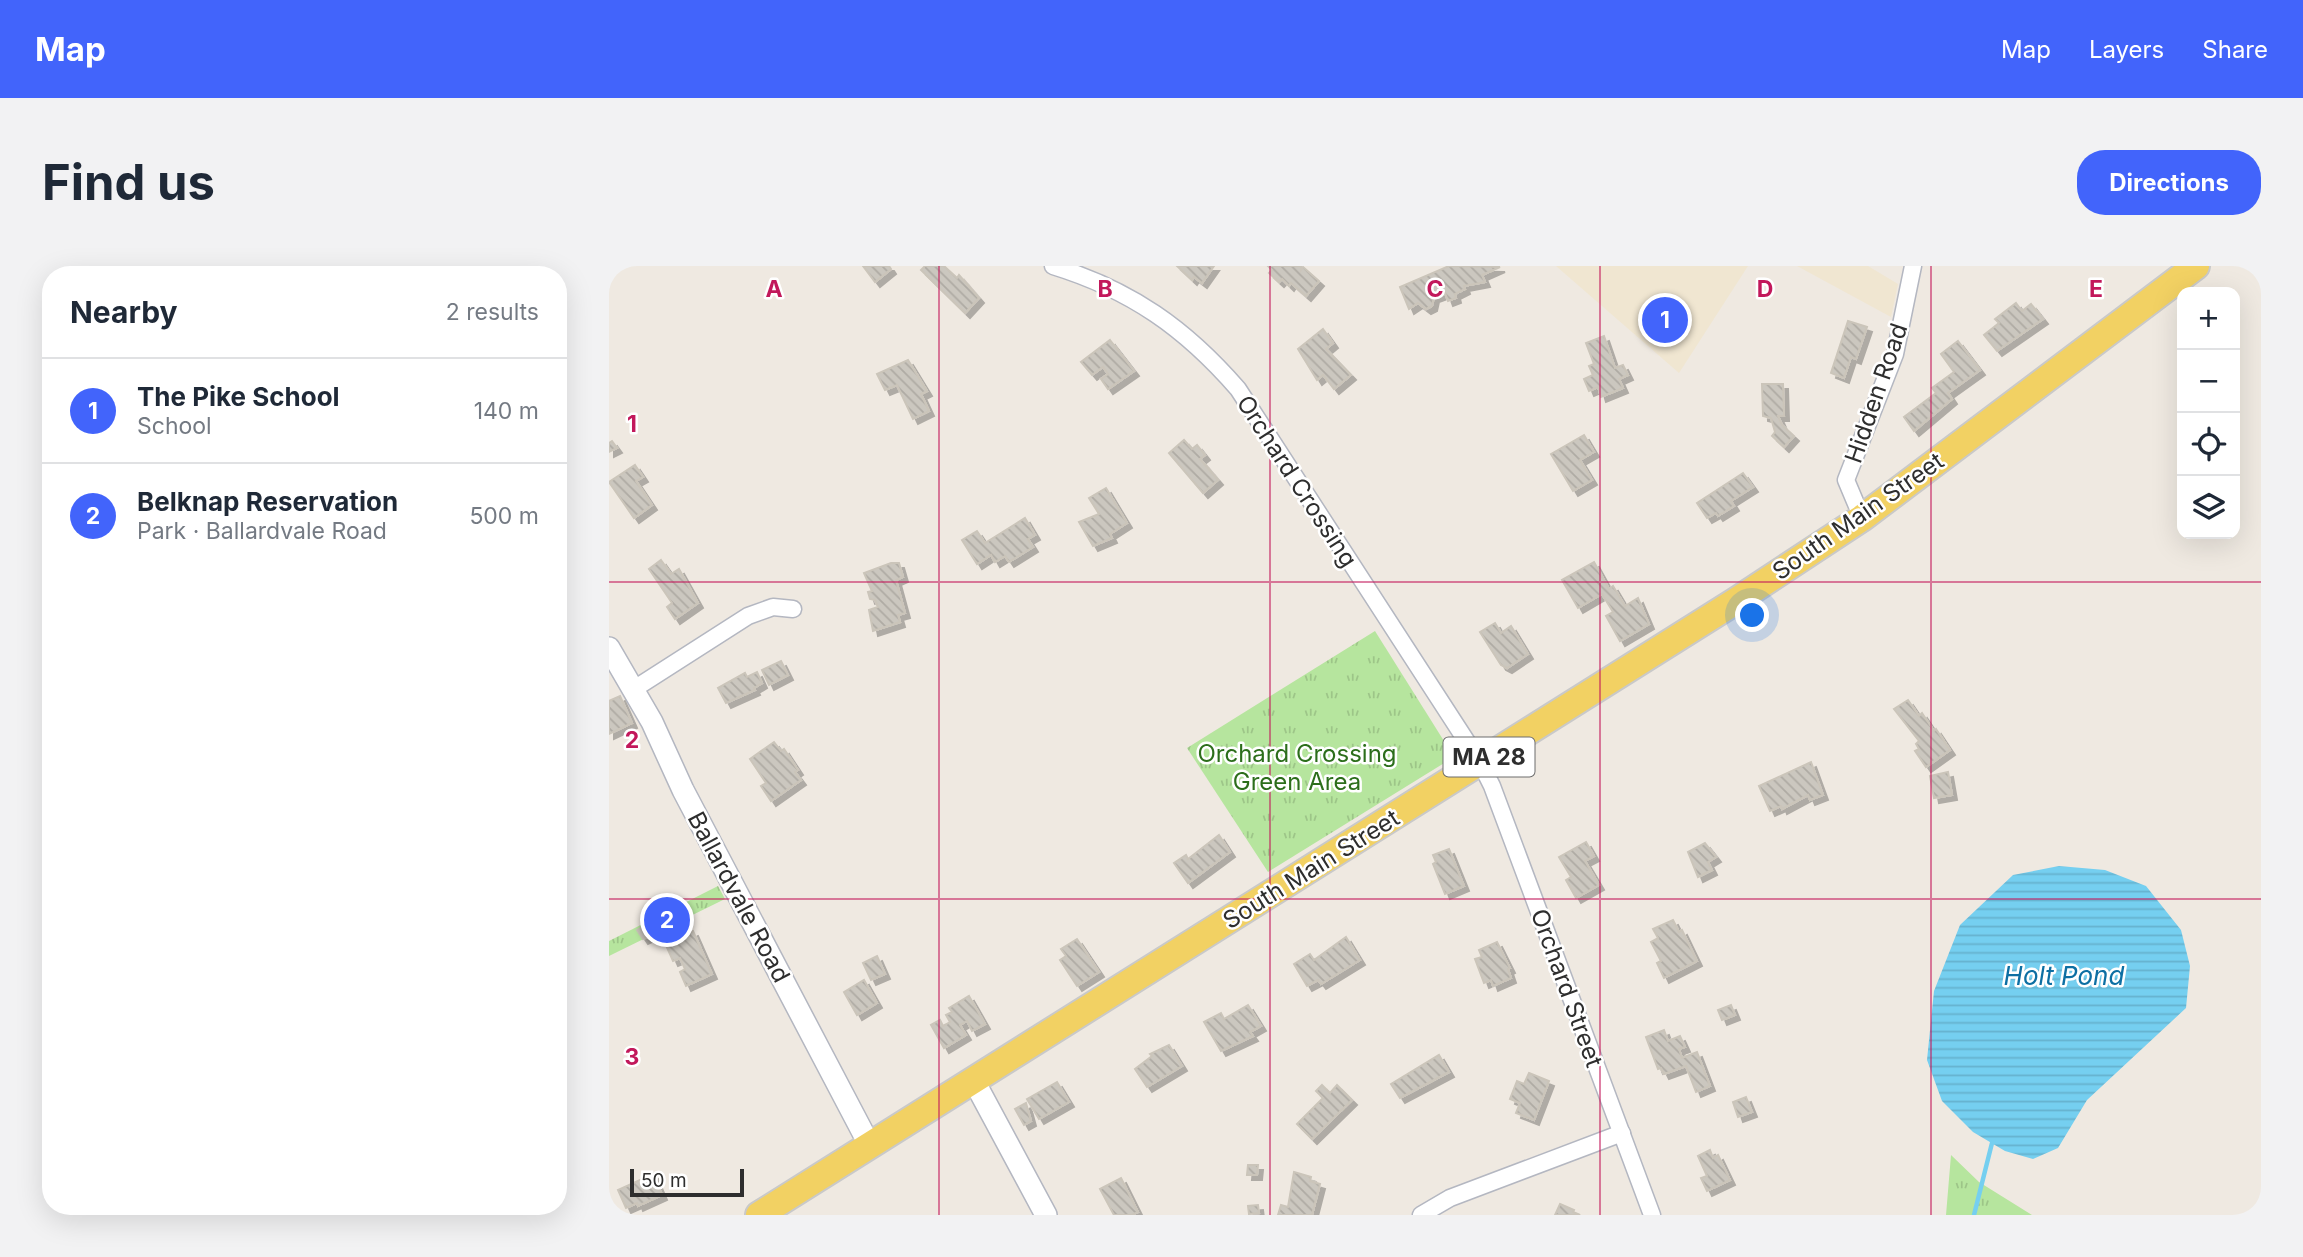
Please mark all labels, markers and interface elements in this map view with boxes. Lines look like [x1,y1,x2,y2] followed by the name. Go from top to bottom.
[35,29,106,69] text: Map
[2001,35,2051,64] text: Map
[2089,35,2164,64] text: Layers
[2202,35,2268,64] text: Share
[2077,150,2261,215] button: Directions
[42,153,215,212] text: Find us
[765,275,783,303] text: A
[1097,275,1113,303] text: B
[1426,275,1444,303] text: C
[1757,275,1773,303] text: D
[2089,275,2103,303] text: E
[2177,287,2240,539] map controls
[2177,287,2240,350] button: +
[70,294,178,330] text: Nearby
[1642,294,1688,346] pin: 1
[446,298,539,326] text: 2 results
[1839,319,1913,467] street label: Hidden Road
[2177,350,2240,413] button: −
[137,381,340,412] text: The Pike School
[1231,390,1363,572] street label: Orchard Crossing
[88,397,98,425] text: 1
[474,397,539,425] text: 140 m
[627,410,637,438] text: 1
[137,412,212,440] text: School
[2177,413,2240,476] button: locate
[1767,446,1949,586] street label: South Main Street
[2177,476,2240,539] button: layers
[137,486,398,517] text: Belknap Reservation
[86,502,100,530] text: 2
[469,502,539,530] text: 500 m
[137,517,387,545] text: Park · Ballardvale Road
[1735,598,1769,632] your location
[625,726,639,754] text: 2
[1443,737,1535,776] road number: MA 28
[1197,739,1397,796] park label: Orchard Crossing Green Area
[1217,803,1405,935] street label: South Main Street
[682,807,796,987] street label: Ballardvale Road
[644,894,690,946] pin: 2
[1525,905,1609,1071] street label: Orchard Street
[2004,960,2124,991] water label: Holt Pond
[625,1043,639,1071] text: 3
[630,1166,744,1198] scale bar
[641,1169,687,1192] text: 50 m

